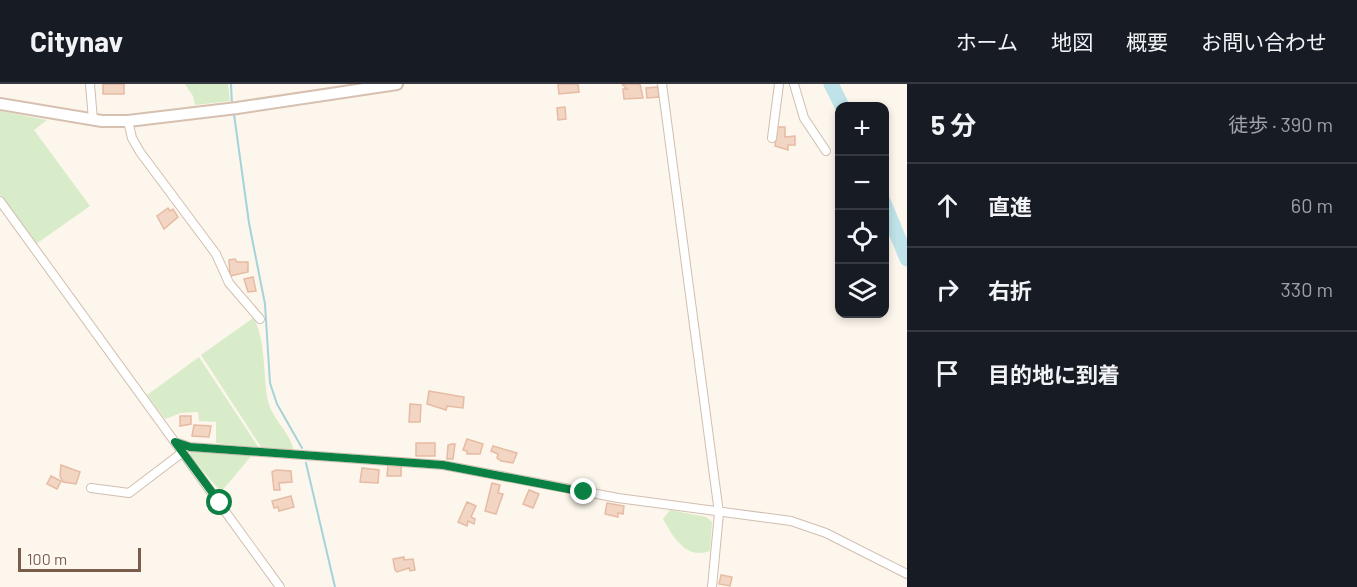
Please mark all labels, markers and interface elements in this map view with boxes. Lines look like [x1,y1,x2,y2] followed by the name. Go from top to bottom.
[30,24,123,58] text: Citynav
[956,29,1018,54] text: ホーム
[1051,29,1093,54] text: 地図
[1126,29,1168,54] text: 概要
[1201,29,1327,54] text: お問い合わせ
[835,102,889,318] map controls
[835,102,889,156] button: +
[931,109,976,140] text: 5 分
[1228,112,1333,136] text: 徒歩 · 390 m
[835,156,889,210] button: −
[931,189,964,222] icon: ahead
[988,193,1032,219] text: 直進
[1291,193,1333,217] text: 60 m
[835,210,889,264] button: locate
[835,264,889,318] button: layers
[931,273,964,306] icon: right
[988,277,1032,303] text: 右折
[1281,277,1333,301] text: 330 m
[931,357,964,390] icon: arrive
[988,361,1120,387] text: 目的地に到着
[570,478,596,504] route end
[206,489,232,515] route start
[18,545,141,572] scale bar
[27,549,67,568] text: 100 m

